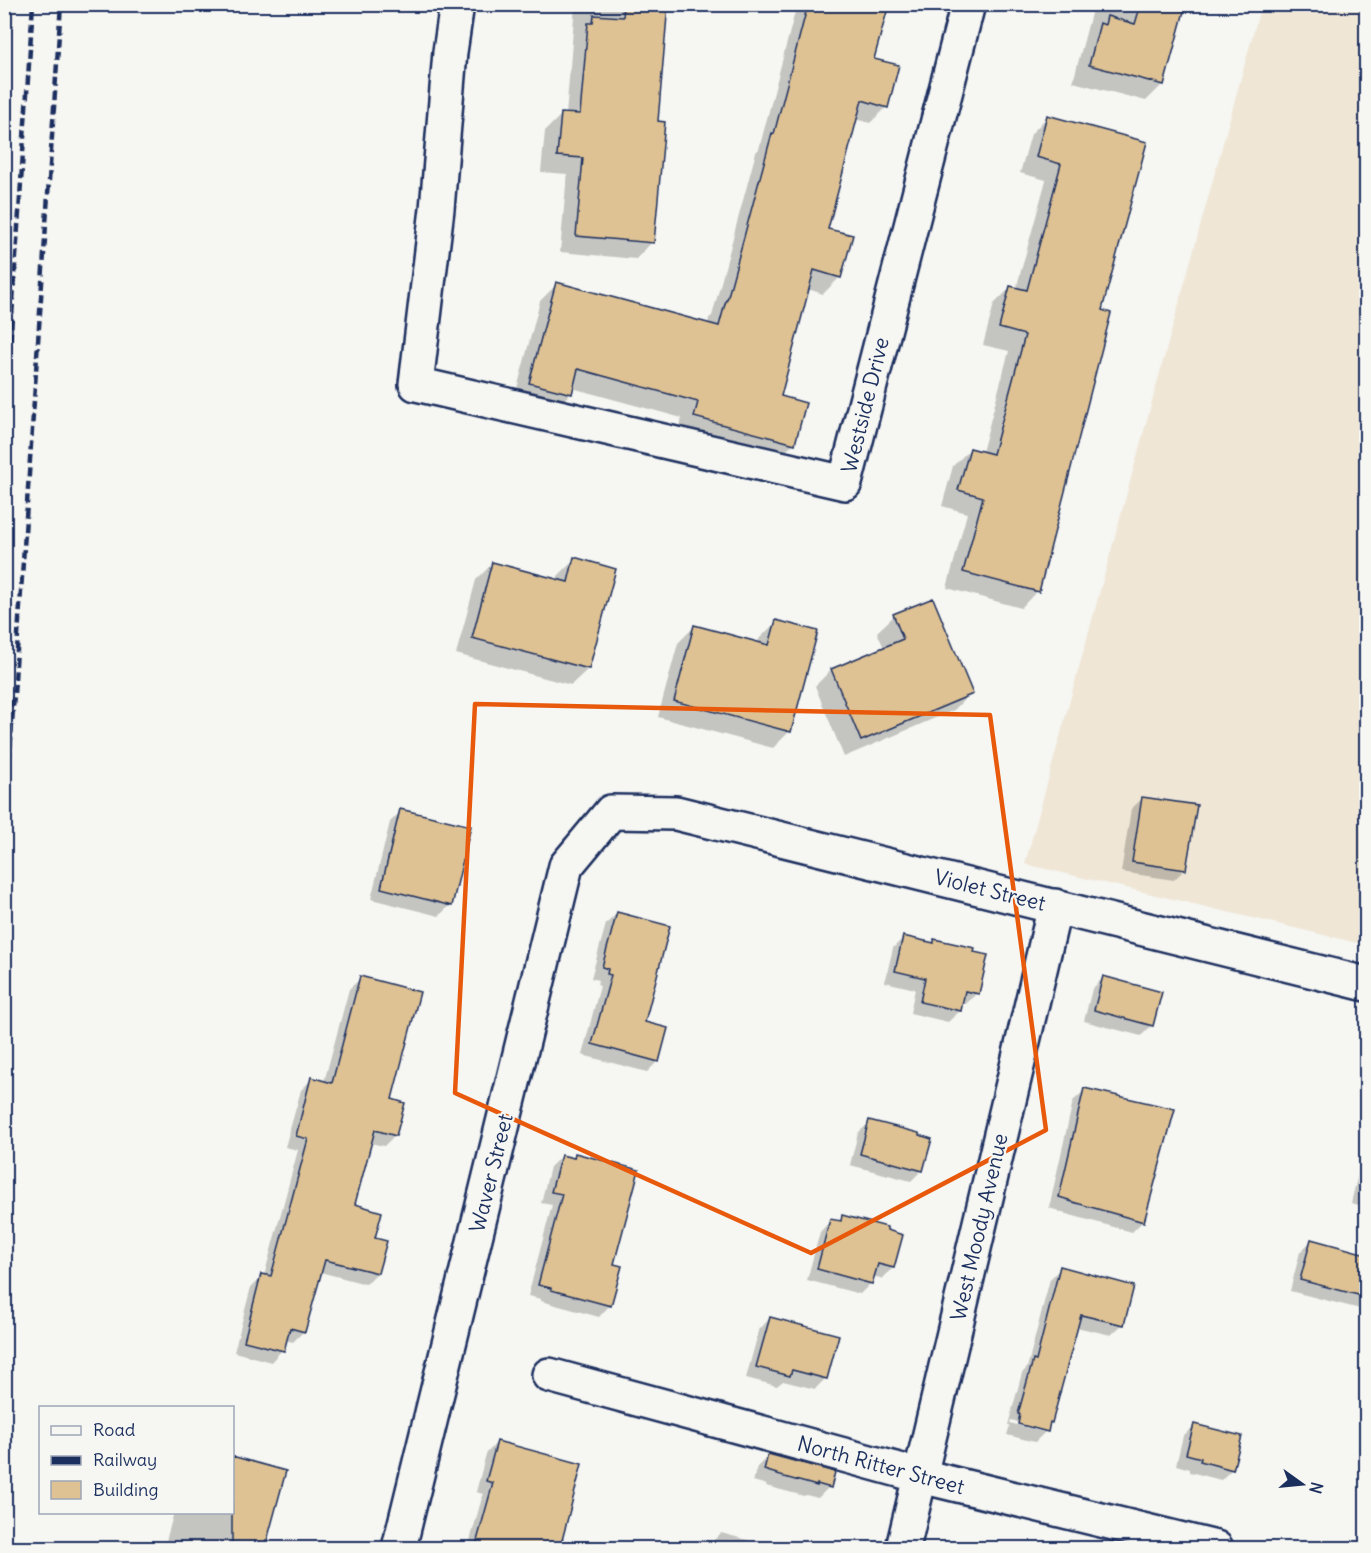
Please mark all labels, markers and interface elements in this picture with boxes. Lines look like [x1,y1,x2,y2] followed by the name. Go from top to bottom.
[835,334,895,476] street label: Westside Drive
[932,863,1048,917] street label: Violet Street
[463,1111,519,1235] street label: Waver Street
[944,1131,1014,1323] street label: West Moody Avenue
[39,1406,234,1514] legend
[93,1418,136,1441] text: Road
[795,1430,967,1500] street label: North Ritter Street
[93,1448,157,1471] text: Railway
[1272,1454,1332,1514] north arrow
[93,1478,158,1501] text: Building
[1305,1480,1328,1496] text: N

